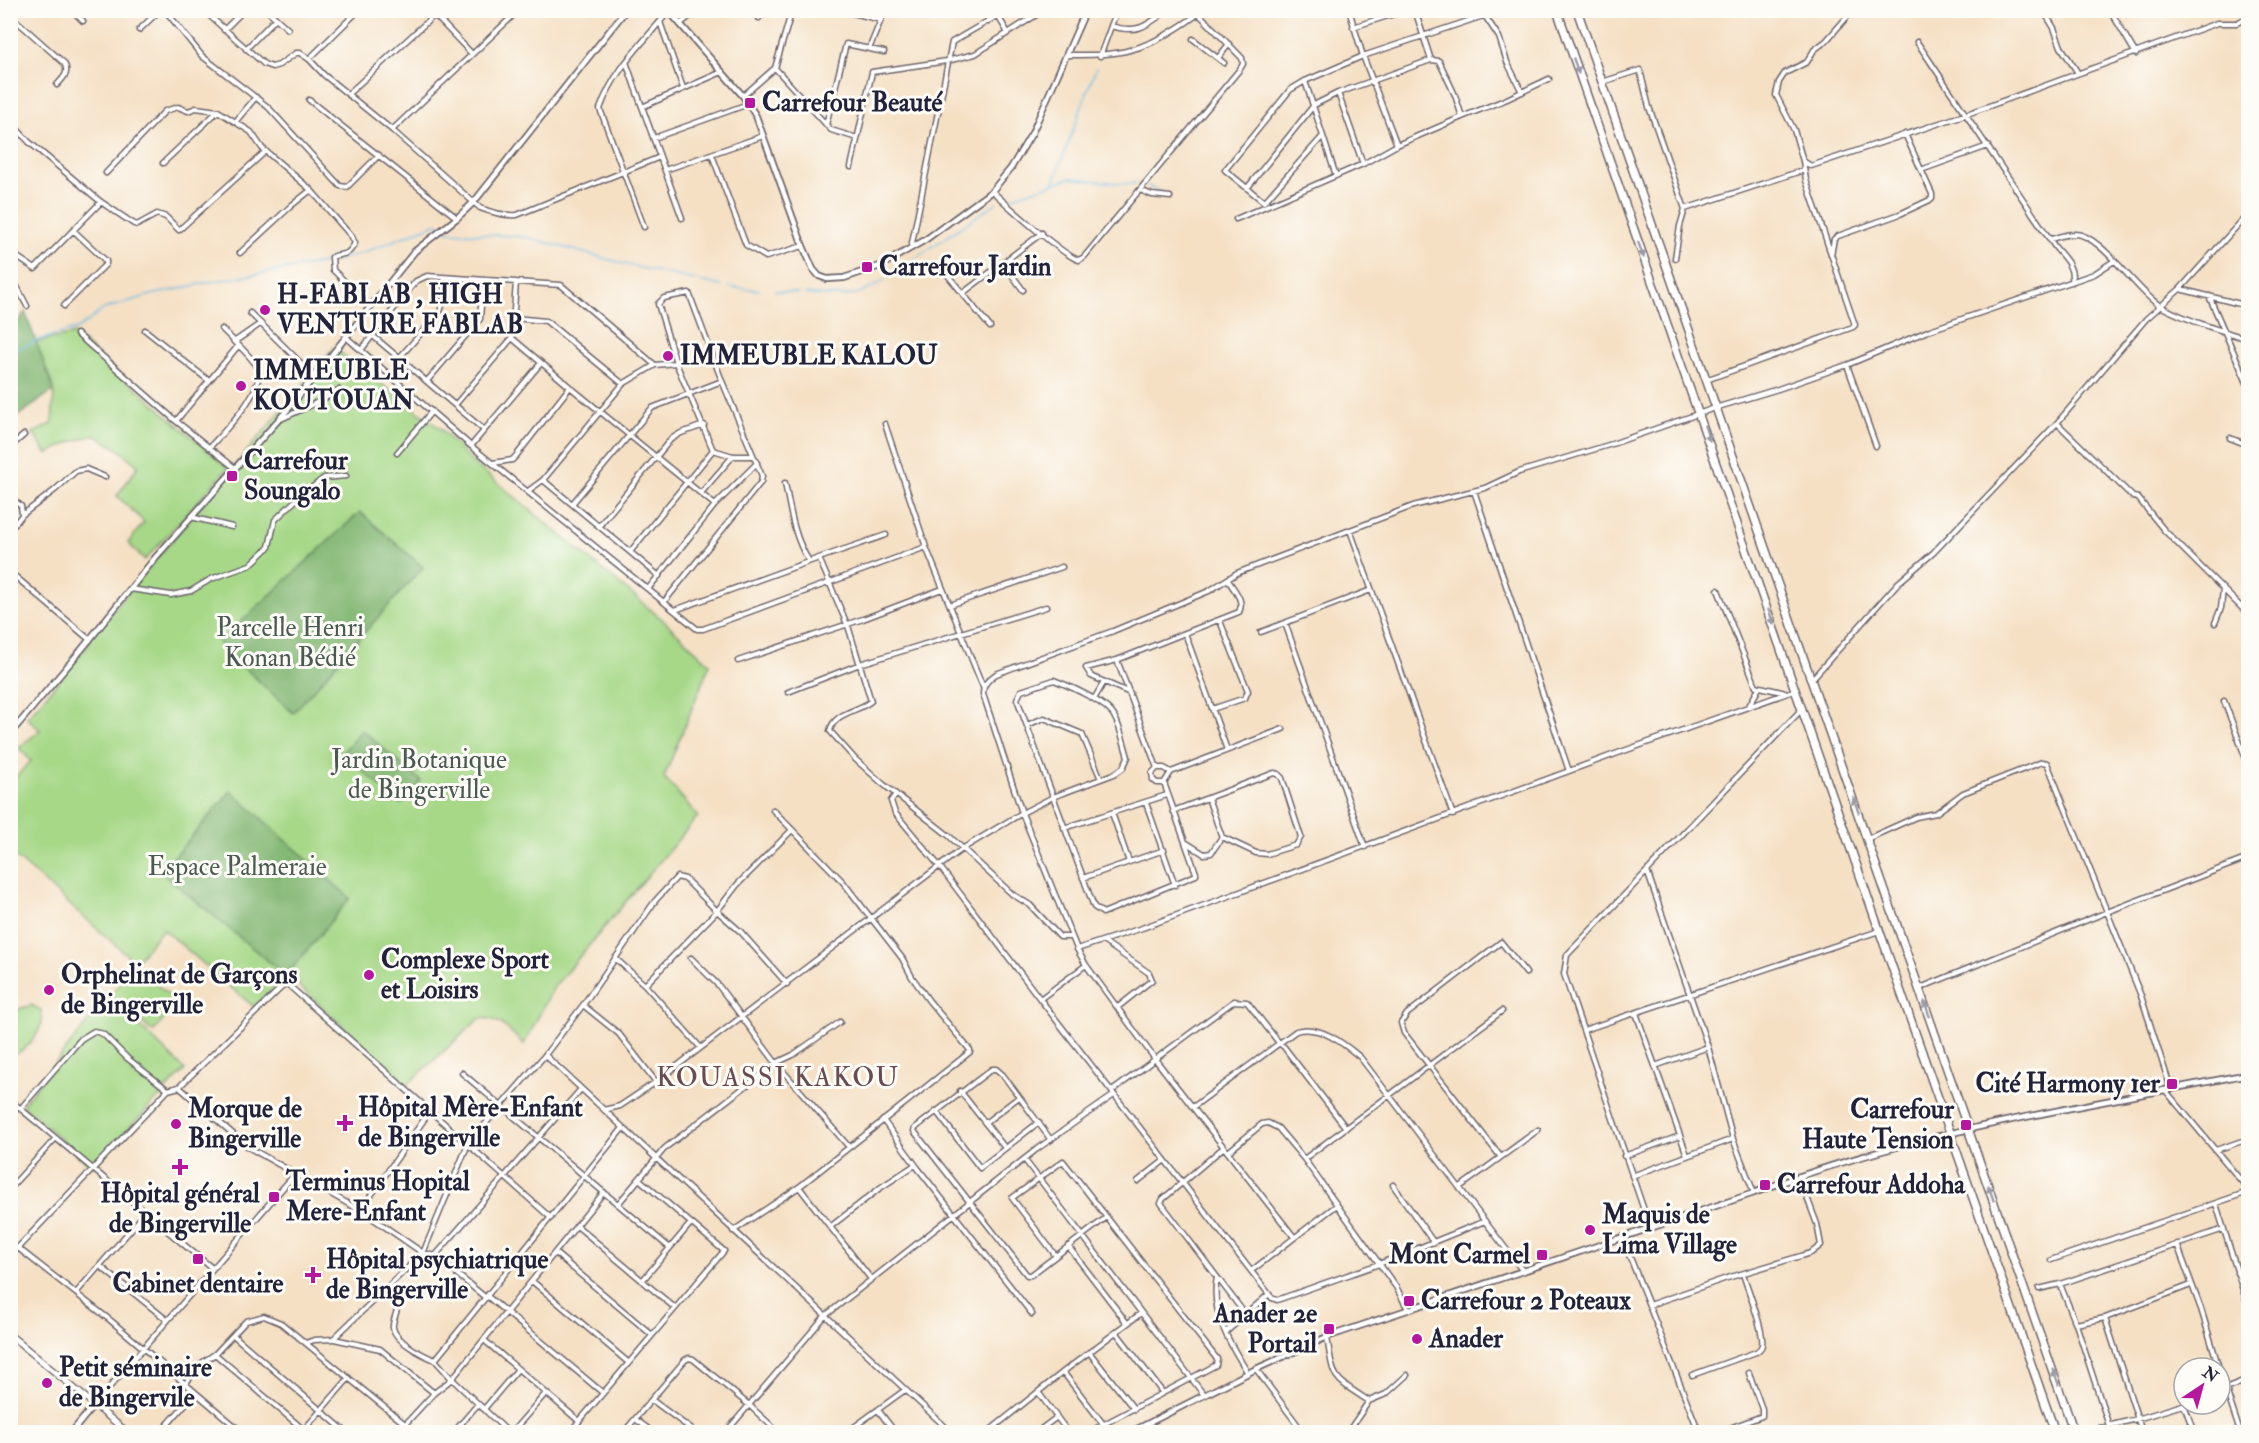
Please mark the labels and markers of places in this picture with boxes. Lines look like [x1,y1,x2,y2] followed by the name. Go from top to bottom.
[762,87,944,119] place label: Carrefour Beauté
[743,96,757,110] marker: Carrefour Beauté
[879,251,1052,283] place label: Carrefour Jardin
[860,260,874,274] marker: Carrefour Jardin
[276,279,523,341] place label: H-FABLAB , HIGH VENTURE FABLAB
[258,303,272,317] marker: H-FABLAB , HIGH VENTURE FABLAB
[680,340,938,372] place label: IMMEUBLE KALOU
[661,349,675,363] marker: IMMEUBLE KALOU
[253,355,415,417] place label: IMMEUBLE KOUTOUAN
[234,379,248,393] marker: IMMEUBLE KOUTOUAN
[244,445,348,508] place label: Carrefour Soungalo
[225,469,239,483] marker: Carrefour Soungalo
[381,944,550,1006] place label: Complexe Sport et Loisirs
[61,959,298,1022] place label: Orphelinat de Garçons de Bingerville
[362,968,376,982] marker: Complexe Sport et Loisirs
[42,983,56,997] marker: Orphelinat de Garçons de Bingerville
[1976,1068,2160,1101] place label: Cité Harmony 1er
[2165,1077,2179,1091] marker: Cité Harmony 1er
[358,1092,583,1155] place label: Hôpital Mère-Enfant de Bingerville
[187,1093,302,1156] place label: Morque de Bingerville
[1802,1094,1955,1156] place label: Carrefour Haute Tension
[336,1114,354,1132] marker: Hôpital Mère-Enfant de Bingerville
[169,1117,183,1131] marker: Morque de Bingerville
[1959,1118,1973,1132] marker: Carrefour Haute Tension
[171,1158,189,1176] marker: Hôpital général de Bingerville
[285,1166,470,1228] place label: Terminus Hopital Mere-Enfant
[1777,1169,1966,1201] place label: Carrefour Addoha
[100,1178,260,1241] place label: Hôpital général de Bingerville
[1758,1178,1772,1192] marker: Carrefour Addoha
[267,1190,281,1204] marker: Terminus Hopital Mere-Enfant
[1601,1199,1737,1262] place label: Maquis de Lima Village
[1583,1223,1597,1237] marker: Maquis de Lima Village
[1388,1239,1530,1271] place label: Mont Carmel
[326,1244,548,1307] place label: Hôpital psychiatrique de Bingerville
[1535,1248,1549,1262] marker: Mont Carmel
[191,1252,205,1266] marker: Cabinet dentaire
[304,1266,322,1284] marker: Hôpital psychiatrique de Bingerville
[113,1268,284,1300] place label: Cabinet dentaire
[1421,1285,1631,1317] place label: Carrefour 2 Poteaux
[1402,1294,1416,1308] marker: Carrefour 2 Poteaux
[1213,1298,1317,1360] place label: Anader 2e Portail
[1322,1322,1336,1336] marker: Anader 2e Portail
[1428,1323,1503,1355] place label: Anader
[1410,1332,1424,1346] marker: Anader
[59,1352,212,1415] place label: Petit séminaire de Bingervile
[40,1376,54,1390] marker: Petit séminaire de Bingervile

